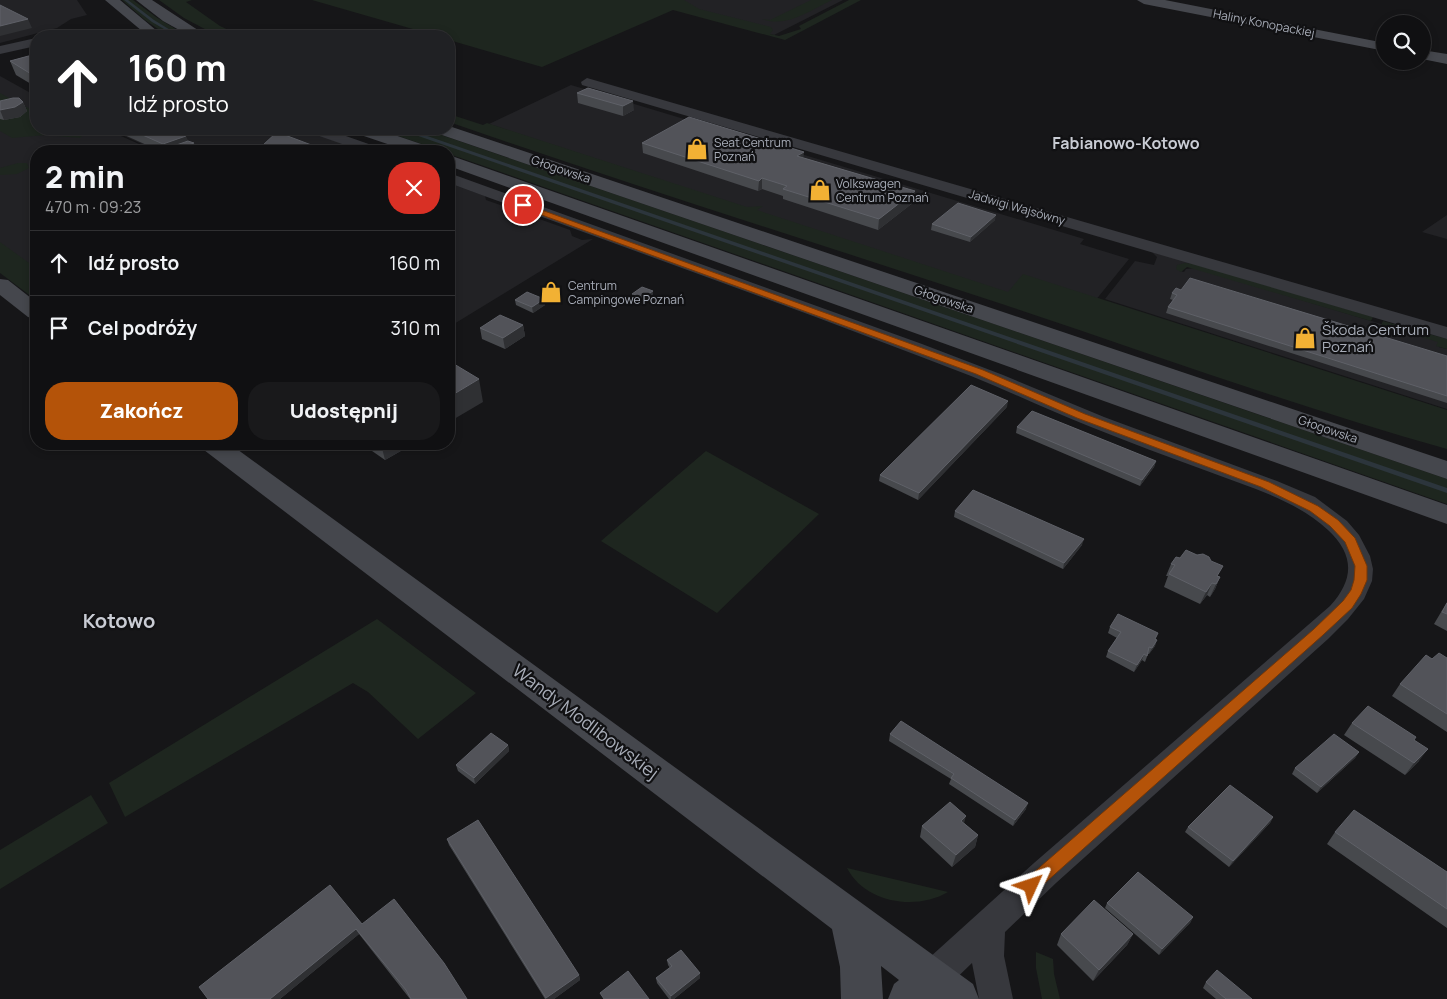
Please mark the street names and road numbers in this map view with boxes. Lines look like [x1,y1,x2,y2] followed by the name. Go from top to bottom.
[1212,5,1316,41] street label: Haliny Konopackiej
[529,151,593,187] street label: Głogowska
[967,185,1068,229] street label: Jadwigi Wajsówny
[912,281,976,317] street label: Głogowska
[1296,411,1360,447] street label: Głogowska
[508,658,664,784] street label: Wandy Modlibowskiej

